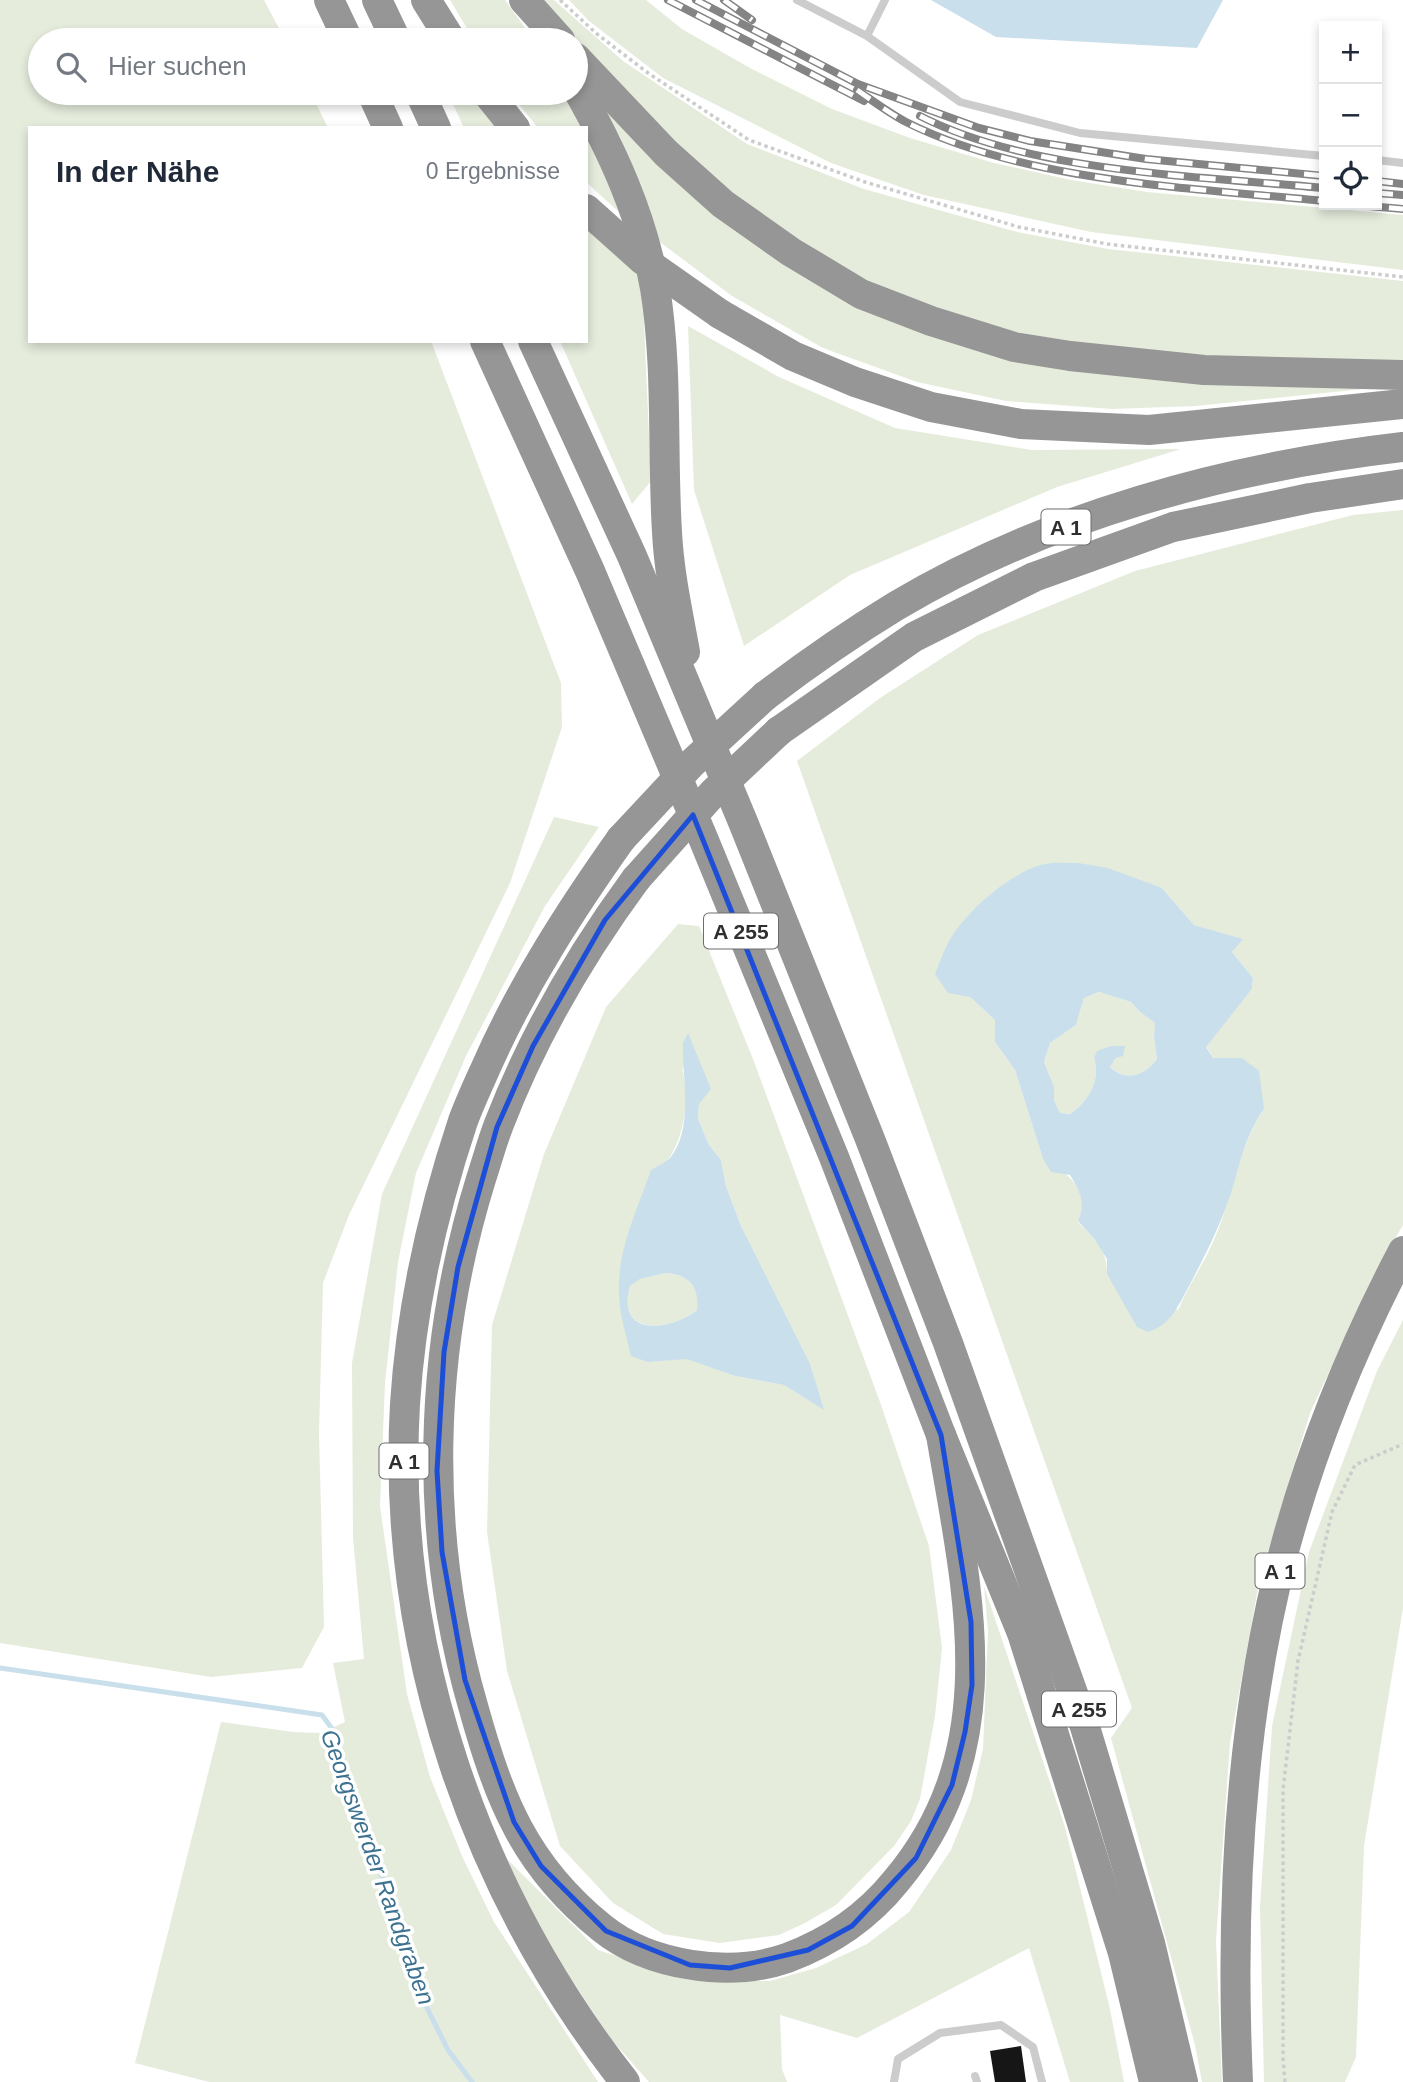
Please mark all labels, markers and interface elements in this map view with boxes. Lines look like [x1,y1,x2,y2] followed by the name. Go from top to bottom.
[1319,21,1382,210] map controls
[1319,21,1382,84] button: +
[28,28,588,105] search box
[52,48,90,86] icon: search
[108,51,247,81] text: Hier suchen
[1319,84,1382,147] button: −
[1319,147,1382,210] button: locate
[56,155,219,188] text: In der Nähe
[426,158,560,184] text: 0 Ergebnisse
[1042,510,1090,544] road number: A 1
[704,914,778,948] road number: A 255
[380,1444,428,1478] road number: A 1
[1256,1554,1304,1588] road number: A 1
[1042,1692,1116,1726] road number: A 255
[316,1726,440,2008] water label: Georgswerder Randgraben

